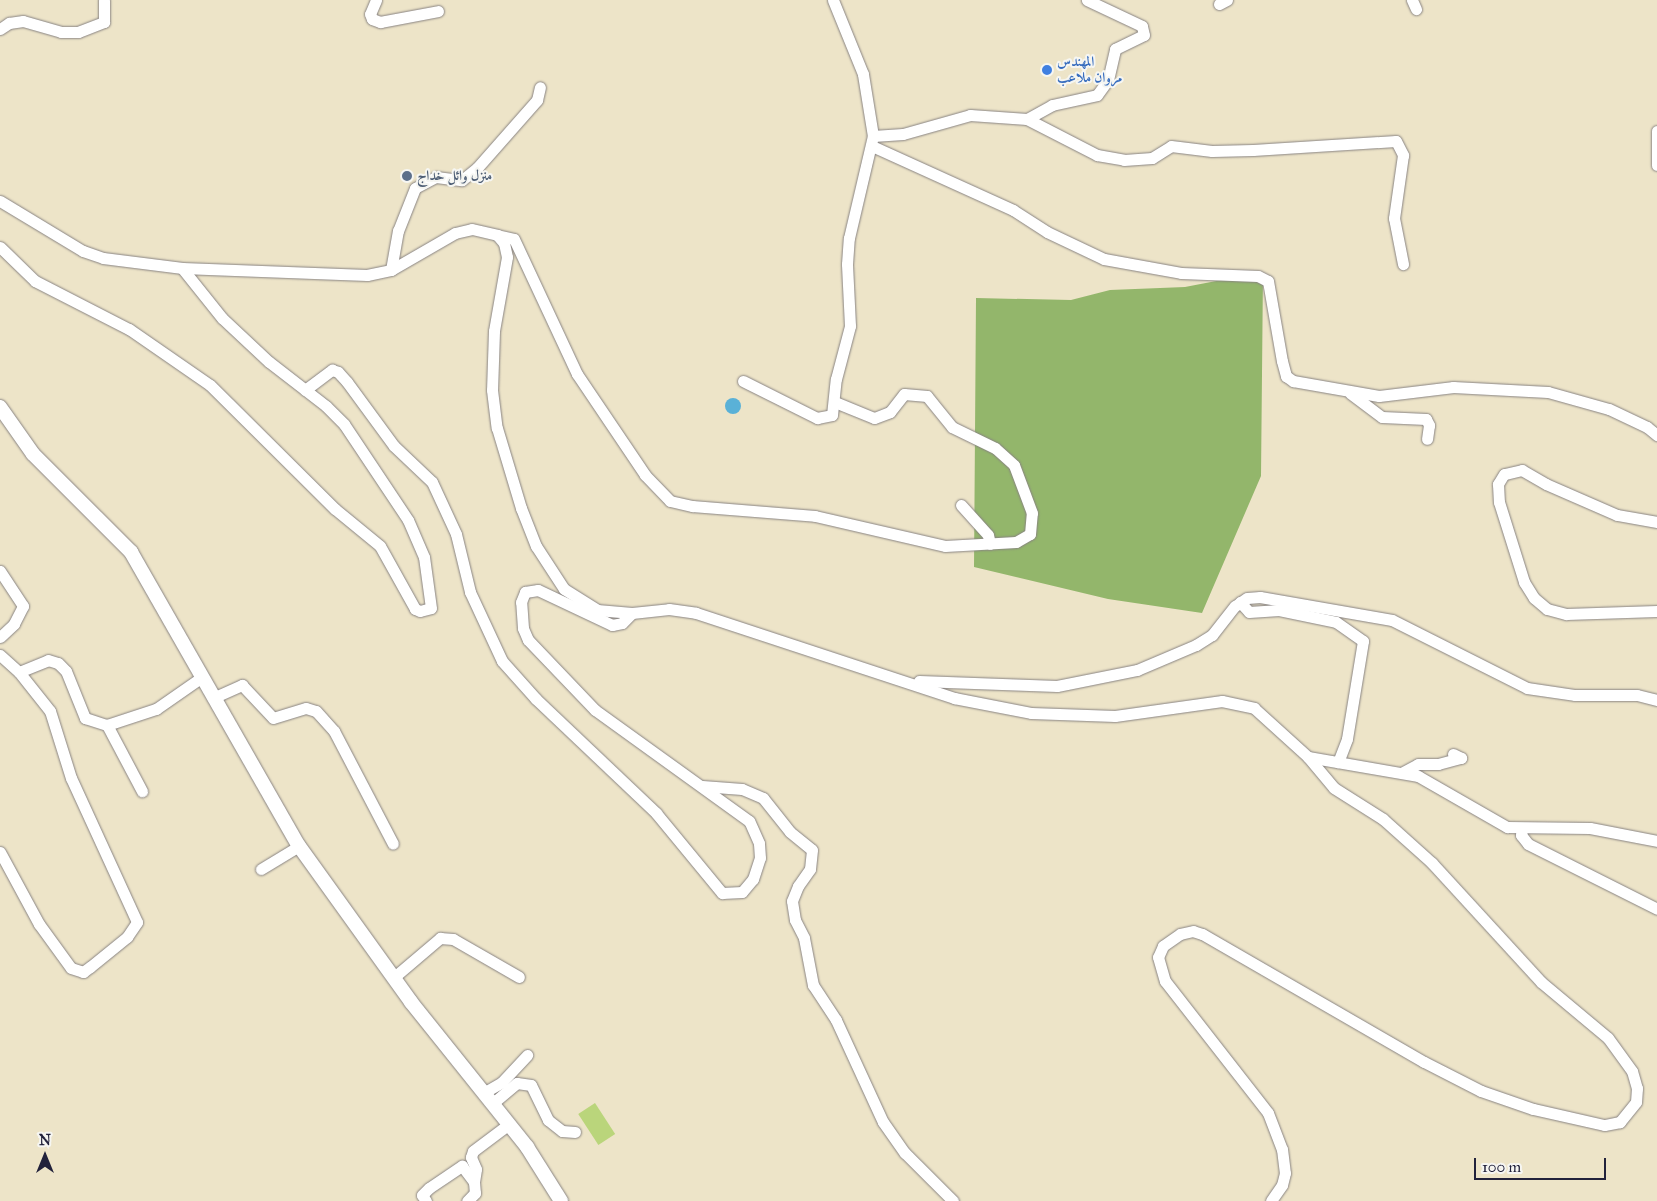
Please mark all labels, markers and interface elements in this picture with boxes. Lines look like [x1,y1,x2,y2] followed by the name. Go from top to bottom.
[1057,54,1122,86] place label: المهندس مروان ملاعب
[1041,64,1053,76] marker: المهندس مروان ملاعب
[417,168,492,184] place label: منزل وائل خداج
[401,170,413,182] marker: منزل وائل خداج
[20,1131,70,1181] north arrow
[39,1132,51,1149] text: N
[1477,1148,1610,1180] scale bar
[1482,1158,1521,1176] text: 100 m

